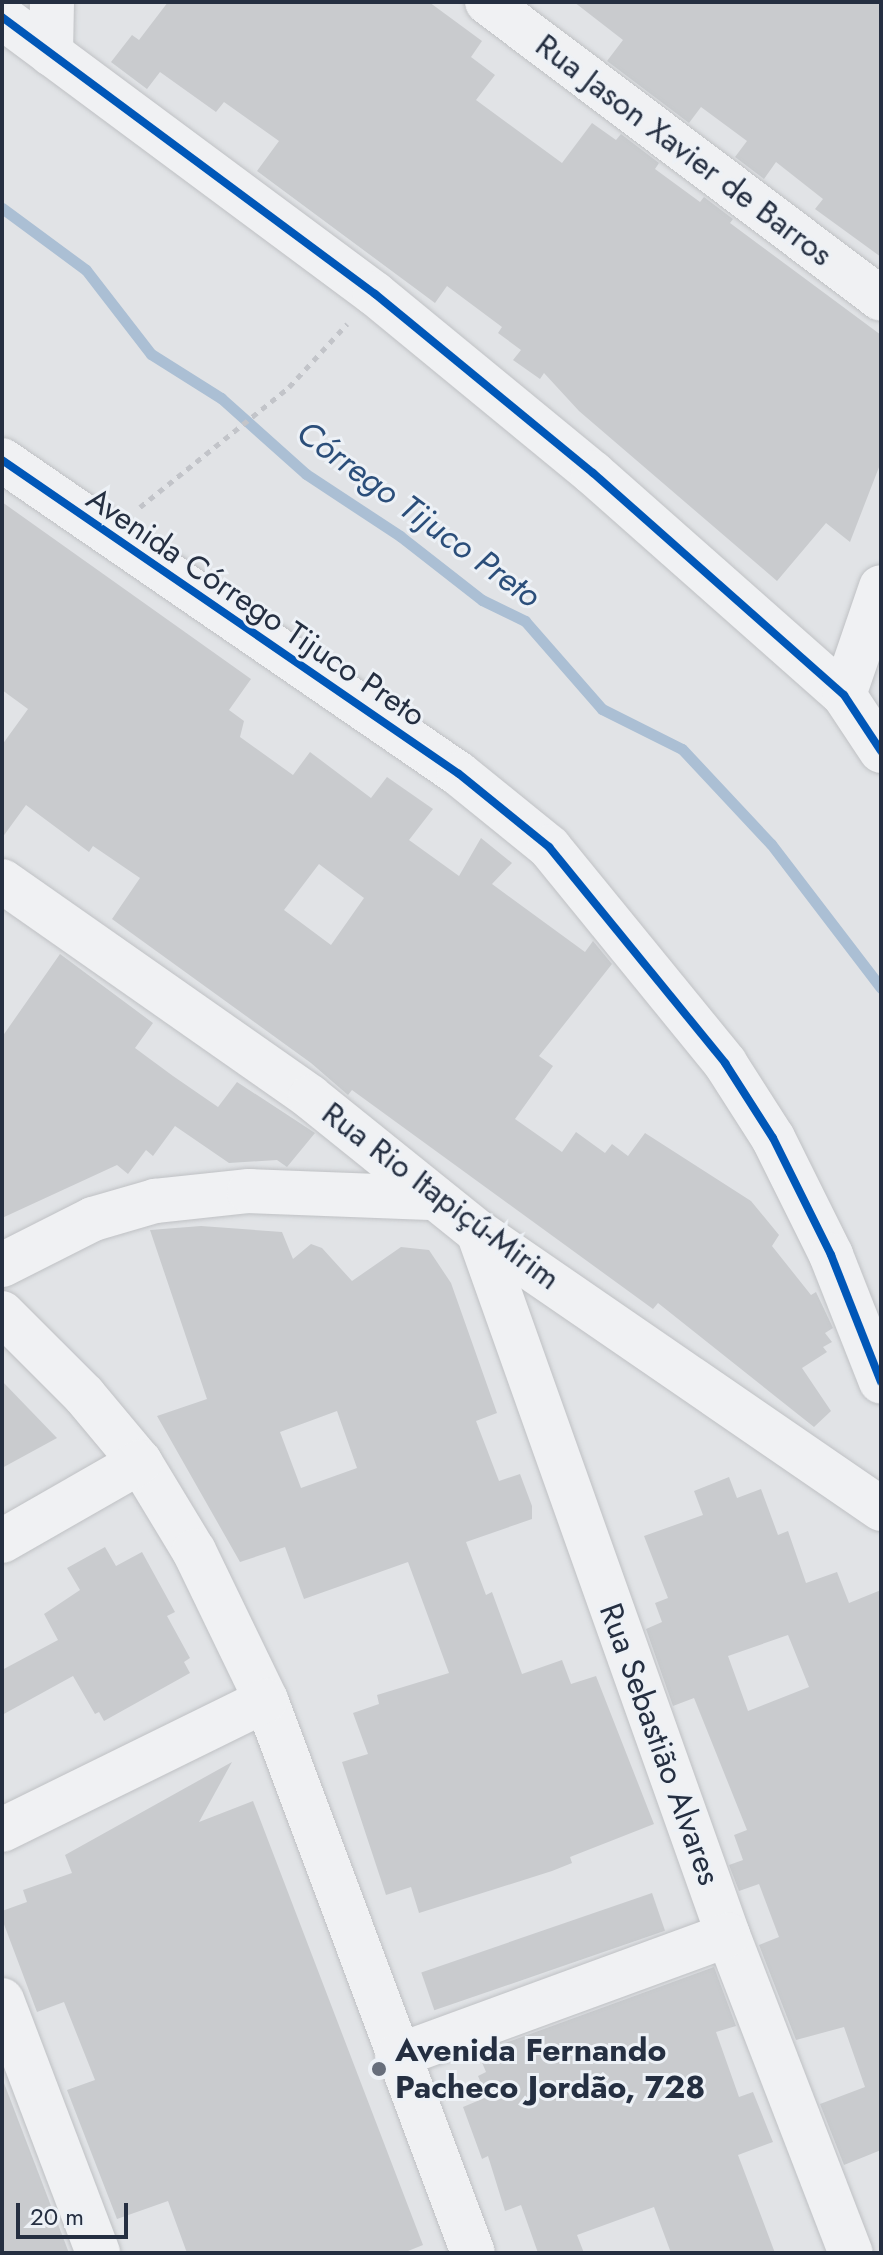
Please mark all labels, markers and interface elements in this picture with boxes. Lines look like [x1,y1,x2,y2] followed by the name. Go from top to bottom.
[528,26,840,274] street label: Rua Jason Xavier de Barros
[289,412,549,616] water label: Córrego Tijuco Preto
[79,479,433,735] street label: Avenida Córrego Tijuco Preto
[315,1094,567,1298] street label: Rua Rio Itapiçú-Mirim
[591,1598,729,1890] street label: Rua Sebastião Alvares
[395,2032,705,2107] place label: Avenida Fernando Pacheco Jordão, 728
[370,2060,388,2078] marker: Avenida Fernando Pacheco Jordão, 728
[20,2187,132,2237] scale bar
[30,2199,84,2234] text: 20 m

